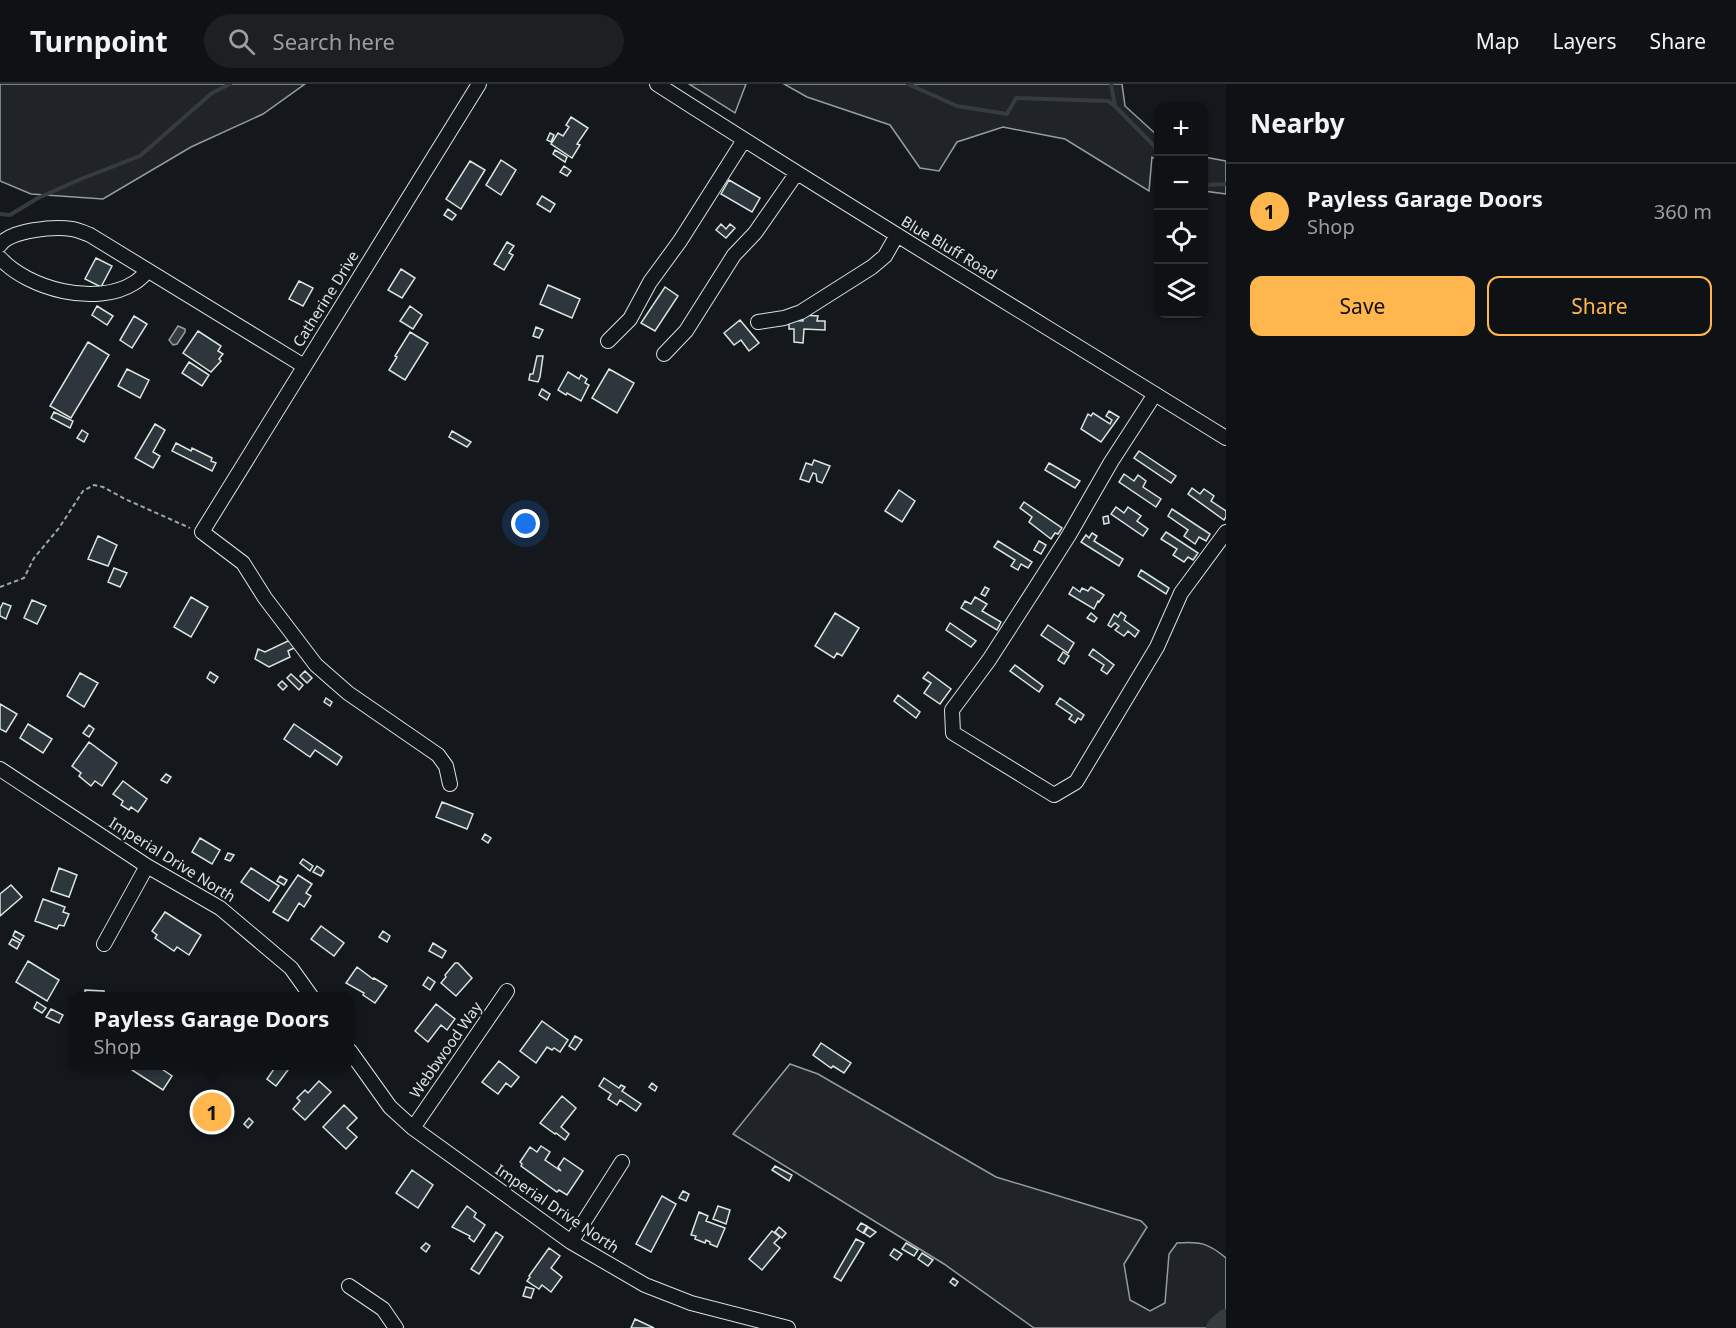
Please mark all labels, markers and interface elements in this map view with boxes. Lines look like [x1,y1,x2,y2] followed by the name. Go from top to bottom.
[204,14,624,68] search box
[30,22,168,60] text: Turnpoint
[225,25,258,58] icon: search
[273,26,395,56] text: Search here
[1476,27,1520,55] text: Map
[1553,27,1617,55] text: Layers
[1650,27,1706,55] text: Share
[1154,102,1208,318] map controls
[1154,102,1208,156] button: +
[1250,105,1345,141] text: Nearby
[1154,156,1208,210] button: −
[1307,183,1543,213] text: Payless Garage Doors
[1264,198,1275,225] text: 1
[1654,198,1712,225] text: 360 m
[1154,210,1208,264] button: locate
[898,211,1001,284] street label: Blue Bluff Road
[1307,213,1355,240] text: Shop
[288,247,363,350] street label: Catherine Drive
[1154,264,1208,318] button: layers
[1250,276,1475,336] button: Save
[1487,276,1712,336] button: Share
[511,509,540,538] your location
[106,812,239,906] street label: Imperial Drive North
[69,992,354,1070] popup
[405,997,486,1101] street label: Webbwood Way
[94,1003,329,1033] text: Payless Garage Doors
[94,1033,141,1060] text: Shop
[192,1090,232,1134] pin: 1
[492,1159,623,1257] street label: Imperial Drive North

